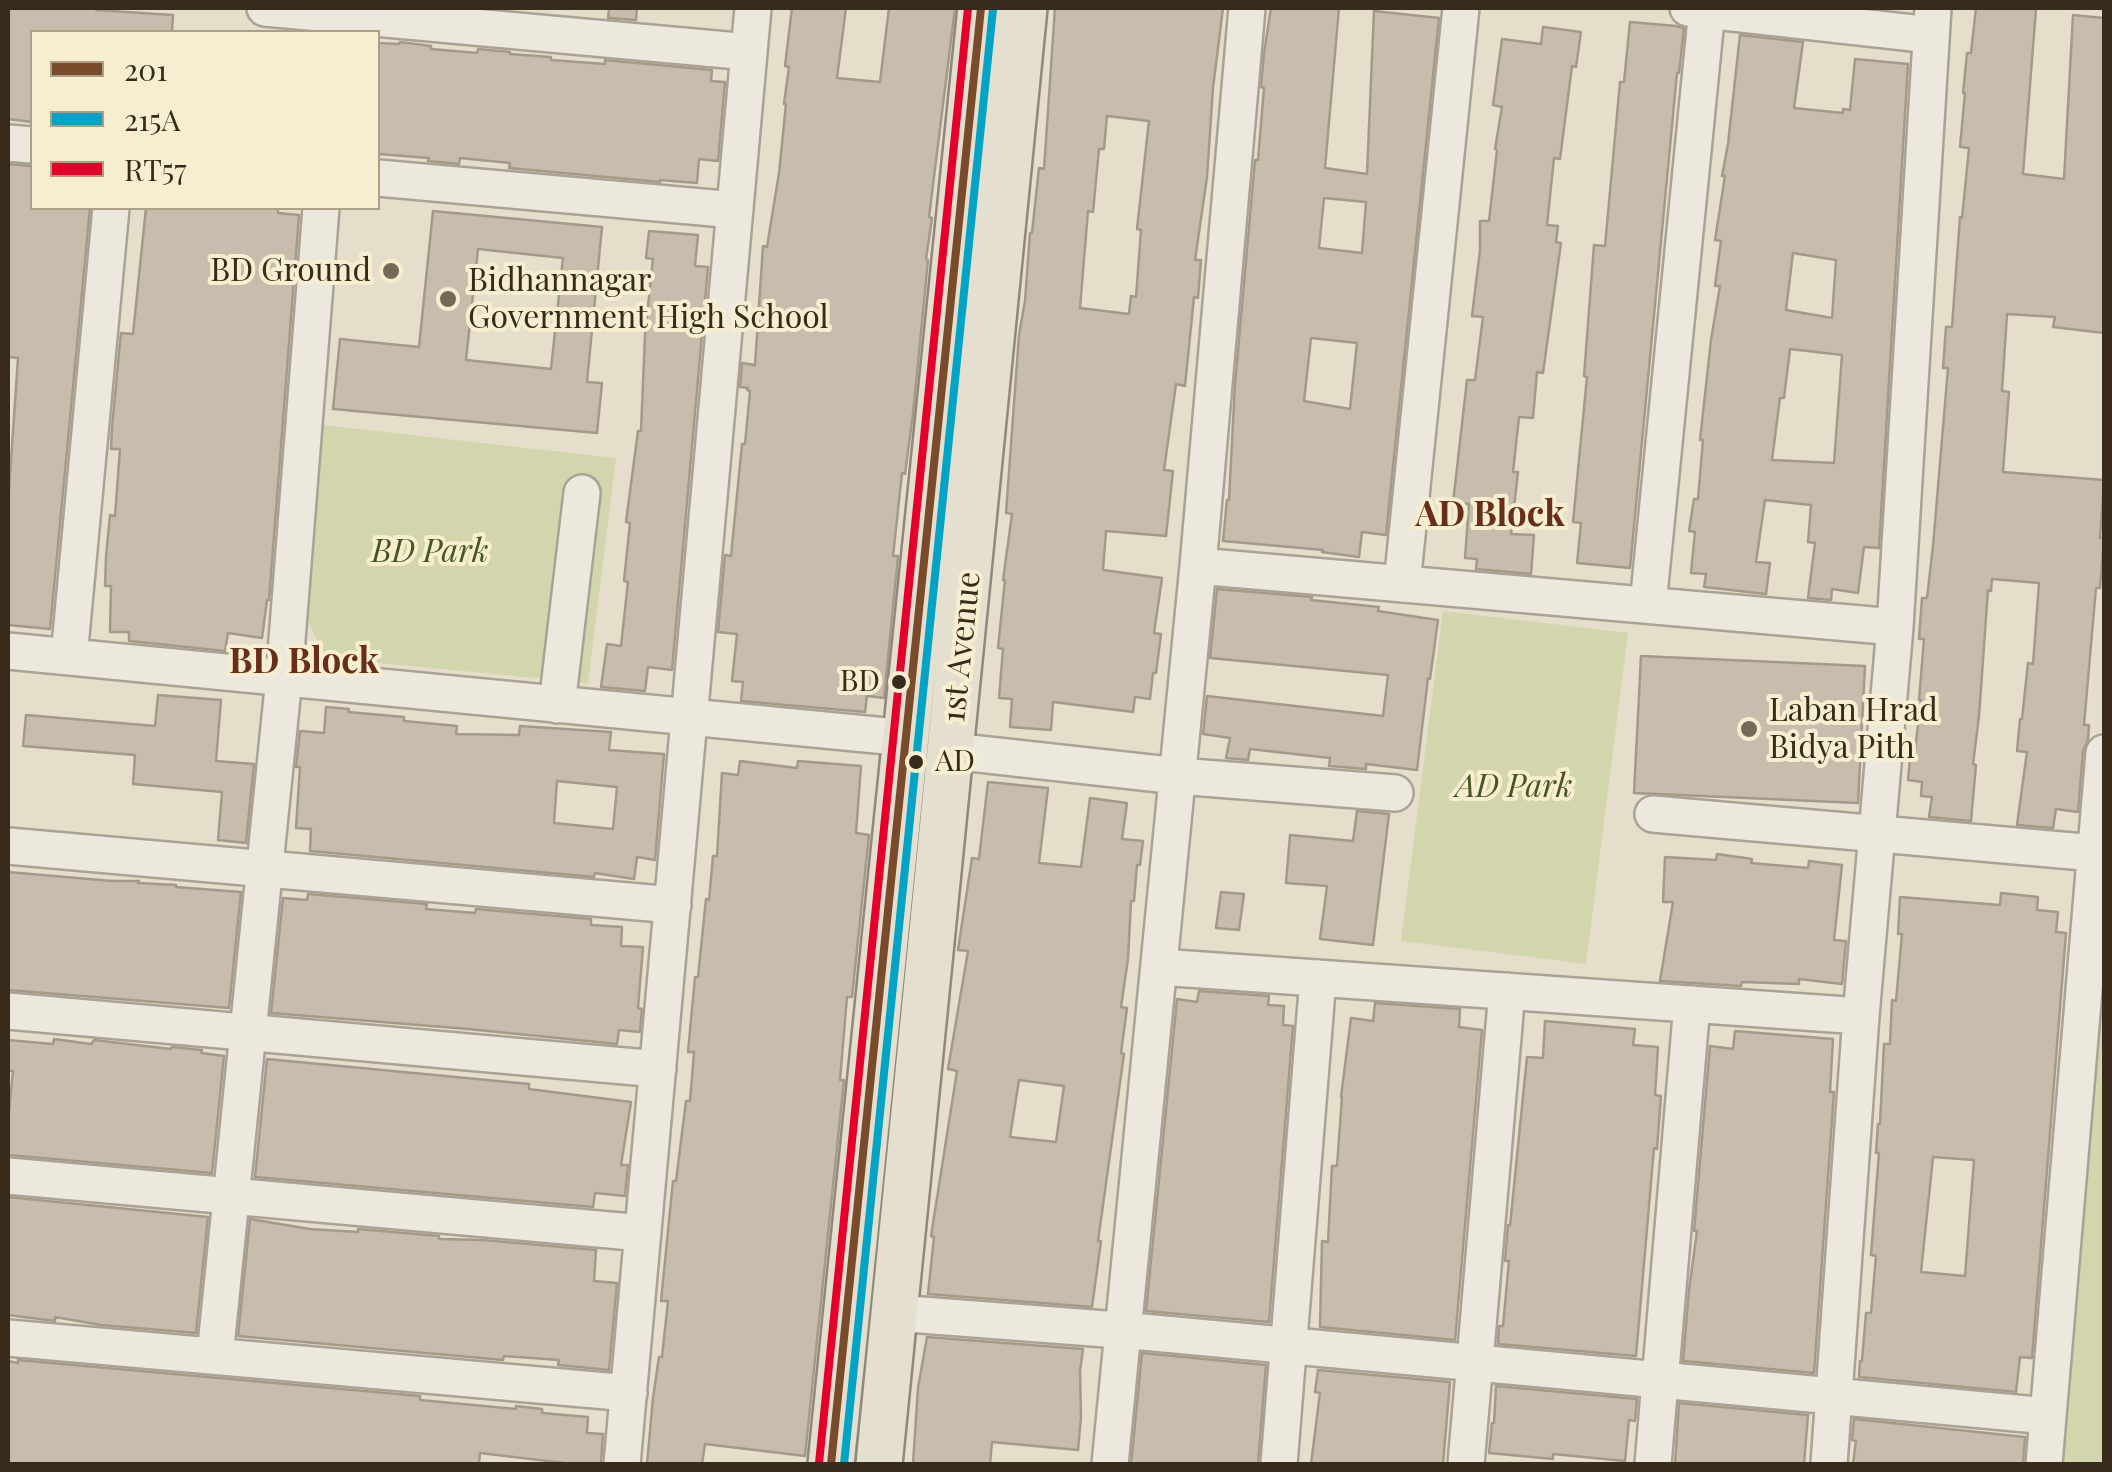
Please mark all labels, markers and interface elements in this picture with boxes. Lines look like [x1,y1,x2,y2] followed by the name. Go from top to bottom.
[30,30,380,210] legend
[124,49,167,89] text: 201
[124,99,180,139] text: 215A
[124,149,187,189] text: RT57
[210,252,371,290] place label: BD Ground
[380,260,402,282] marker: BD Ground
[468,262,829,337] place label: Bidhannagar Government High School
[437,288,459,310] marker: Bidhannagar Government High School
[1415,494,1565,536] district label: AD Block
[372,533,488,571] park label: BD Park
[935,570,989,724] street label: 1st Avenue
[229,641,379,683] district label: BD Block
[840,664,880,700] place label: BD
[889,672,909,692] marker: BD
[1769,692,1938,767] place label: Laban Hrad Bidya Pith
[1738,718,1760,740] marker: Laban Hrad Bidya Pith
[935,744,975,780] place label: AD
[906,752,926,772] marker: AD
[1456,768,1572,806] park label: AD Park

